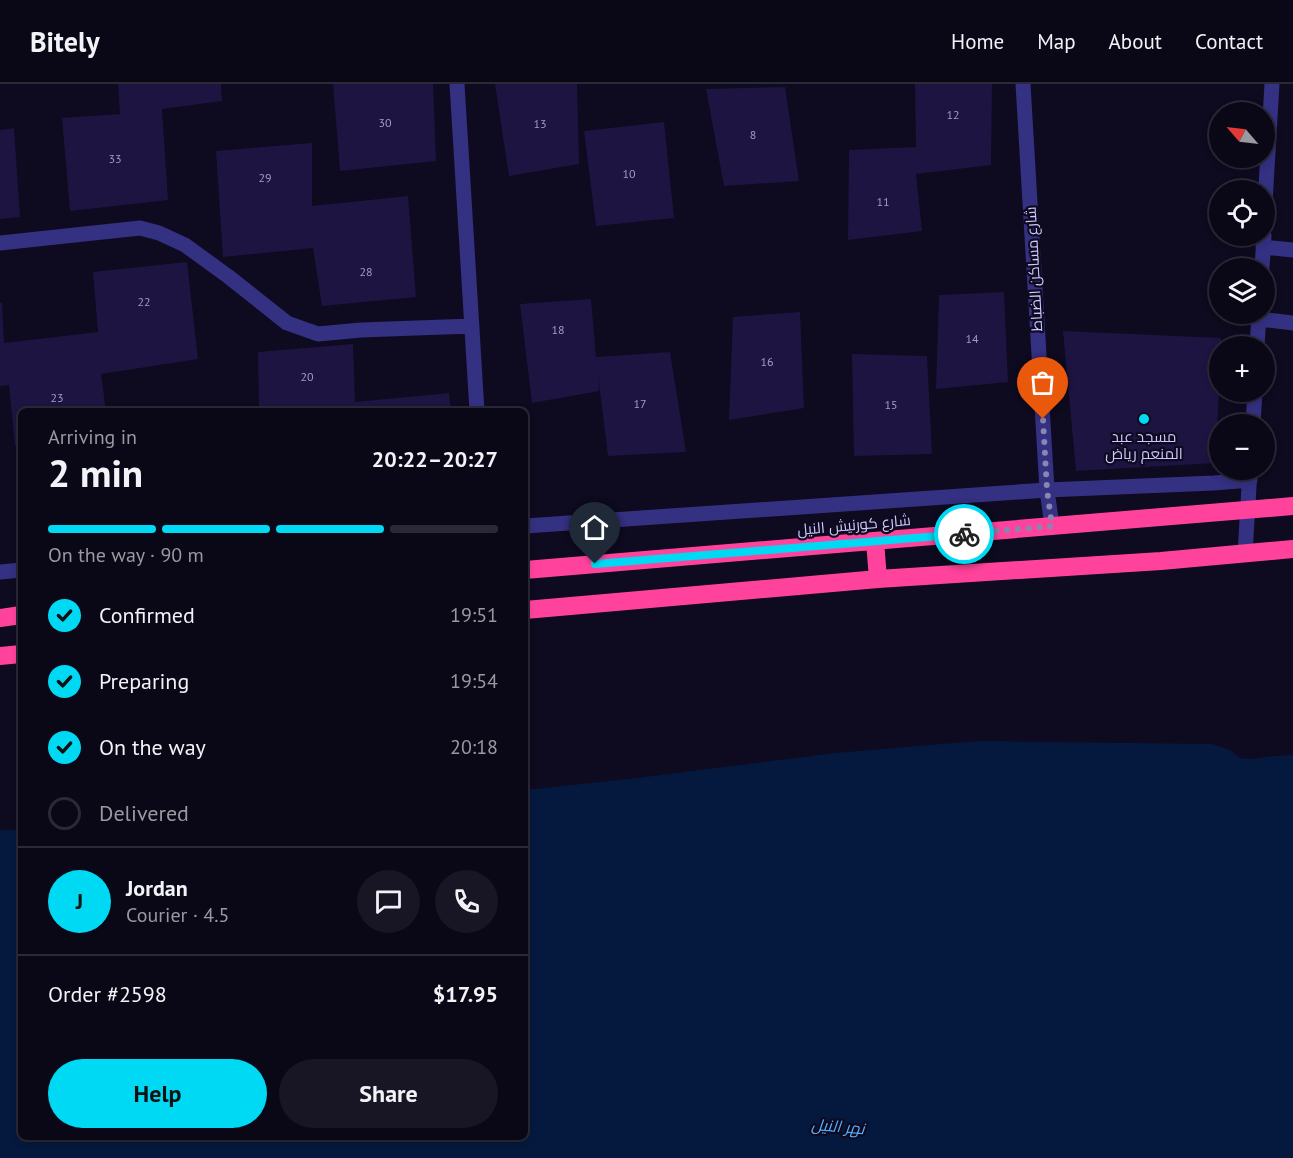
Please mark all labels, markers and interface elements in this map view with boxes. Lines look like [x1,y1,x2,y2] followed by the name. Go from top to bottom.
[30,23,100,60] text: Bitely
[951,28,1004,55] text: Home
[1037,28,1076,55] text: Map
[1109,28,1162,55] text: About
[1195,28,1263,55] text: Contact
[1209,102,1275,168] north arrow
[1209,102,1275,480] map controls
[946,107,960,122] house number: 12
[378,115,392,130] house number: 30
[533,116,547,131] house number: 13
[750,127,756,142] house number: 8
[108,151,122,166] house number: 33
[622,166,636,181] house number: 10
[258,170,272,185] house number: 29
[1209,180,1275,246] button: locate
[876,194,890,209] house number: 11
[1021,206,1048,332] street label: شارع مساكن الضباط
[1209,258,1275,324] button: layers
[359,264,373,279] house number: 28
[137,294,151,309] house number: 22
[551,322,565,337] house number: 18
[965,331,979,346] house number: 14
[1209,336,1275,402] button: +
[760,354,774,369] house number: 16
[1017,357,1068,419] pin
[1026,366,1059,399] icon: bag
[300,369,314,384] house number: 20
[50,390,64,405] house number: 23
[633,396,647,411] house number: 17
[884,397,898,412] house number: 15
[1137,412,1151,426] marker: مسجد عبد المنعم رياض
[1209,414,1275,480] button: −
[48,424,137,450] text: Arriving in
[1105,427,1183,464] place label: مسجد عبد المنعم رياض
[372,445,498,473] text: 20:22–20:27
[48,447,143,498] text: 2 min
[569,502,620,564] pin
[934,504,994,564] courier
[797,510,912,541] street label: شارع كورنيش النيل
[578,511,611,544] icon: home
[948,518,981,551] icon: bike
[48,542,204,568] text: On the way · 90 m
[48,599,81,632] icon: check
[99,601,195,629] text: Confirmed
[450,602,498,628] text: 19:51
[48,665,81,698] icon: check
[99,667,189,695] text: Preparing
[450,668,498,694] text: 19:54
[48,731,81,764] icon: check
[99,733,206,761] text: On the way
[450,734,498,760] text: 20:18
[99,799,189,827] text: Delivered
[357,870,420,933] button: chat
[435,870,498,933] button: phone
[126,874,188,902] text: Jordan
[76,887,83,915] text: J
[126,902,229,928] text: Courier · 4.5
[48,980,167,1008] text: Order #2598
[433,980,498,1008] text: $17.95
[48,1059,267,1128] button: Help
[279,1059,498,1128] button: Share
[811,1114,867,1138] water label: نهر النيل

